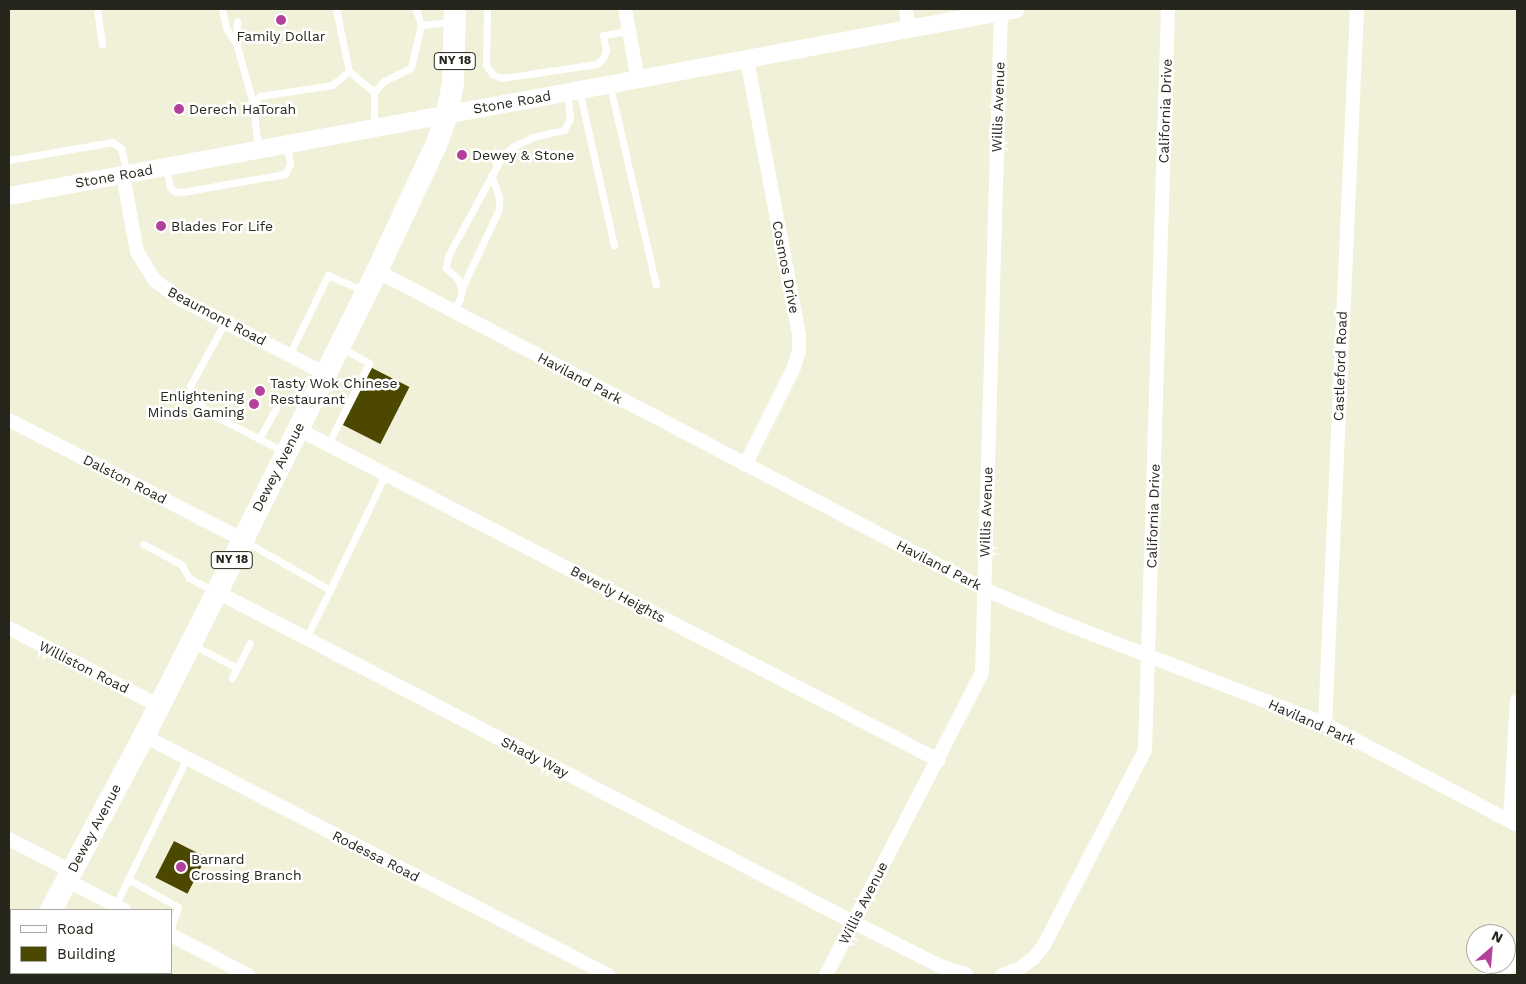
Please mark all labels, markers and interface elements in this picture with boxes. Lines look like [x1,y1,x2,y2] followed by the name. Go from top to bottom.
[275,14,287,26] marker: Family Dollar
[236,28,326,44] place label: Family Dollar
[432,51,478,70] road number: NY 18
[1155,58,1175,164] street label: California Drive
[988,61,1008,153] street label: Willis Avenue
[472,87,552,117] street label: Stone Road
[189,101,296,117] place label: Derech HaTorah
[173,103,185,115] marker: Derech HaTorah
[472,147,575,163] place label: Dewey & Stone
[456,149,468,161] marker: Dewey & Stone
[74,161,154,191] street label: Stone Road
[171,218,273,234] place label: Blades For Life
[769,219,803,315] street label: Cosmos Drive
[155,220,167,232] marker: Blades For Life
[165,283,269,349] street label: Beaumont Road
[1330,311,1350,421] street label: Castleford Road
[535,349,625,407] street label: Haviland Park
[270,375,398,408] place label: Tasty Wok Chinese Restaurant
[254,385,266,397] marker: Tasty Wok Chinese Restaurant
[147,388,244,421] place label: Enlightening Minds Gaming
[248,398,260,410] marker: Enlightening Minds Gaming
[248,419,308,515] street label: Dewey Avenue
[80,451,170,507] street label: Dalston Road
[1143,463,1163,569] street label: California Drive
[976,466,996,558] street label: Willis Avenue
[894,536,984,594] street label: Haviland Park
[210,550,254,570] road number: NY 18
[568,562,668,626] street label: Beverly Heights
[36,637,132,697] street label: Williston Road
[1266,695,1358,749] street label: Haviland Park
[498,733,572,781] street label: Shady Way
[63,780,125,876] street label: Dewey Avenue
[329,827,423,885] street label: Rodessa Road
[191,851,302,884] place label: Barnard Crossing Branch
[835,859,891,947] street label: Willis Avenue
[175,861,187,873] marker: Barnard Crossing Branch
[10,909,172,974] legend
[57,920,94,938] text: Road
[1466,924,1516,974] north arrow
[1489,927,1506,946] text: N
[57,945,115,963] text: Building

